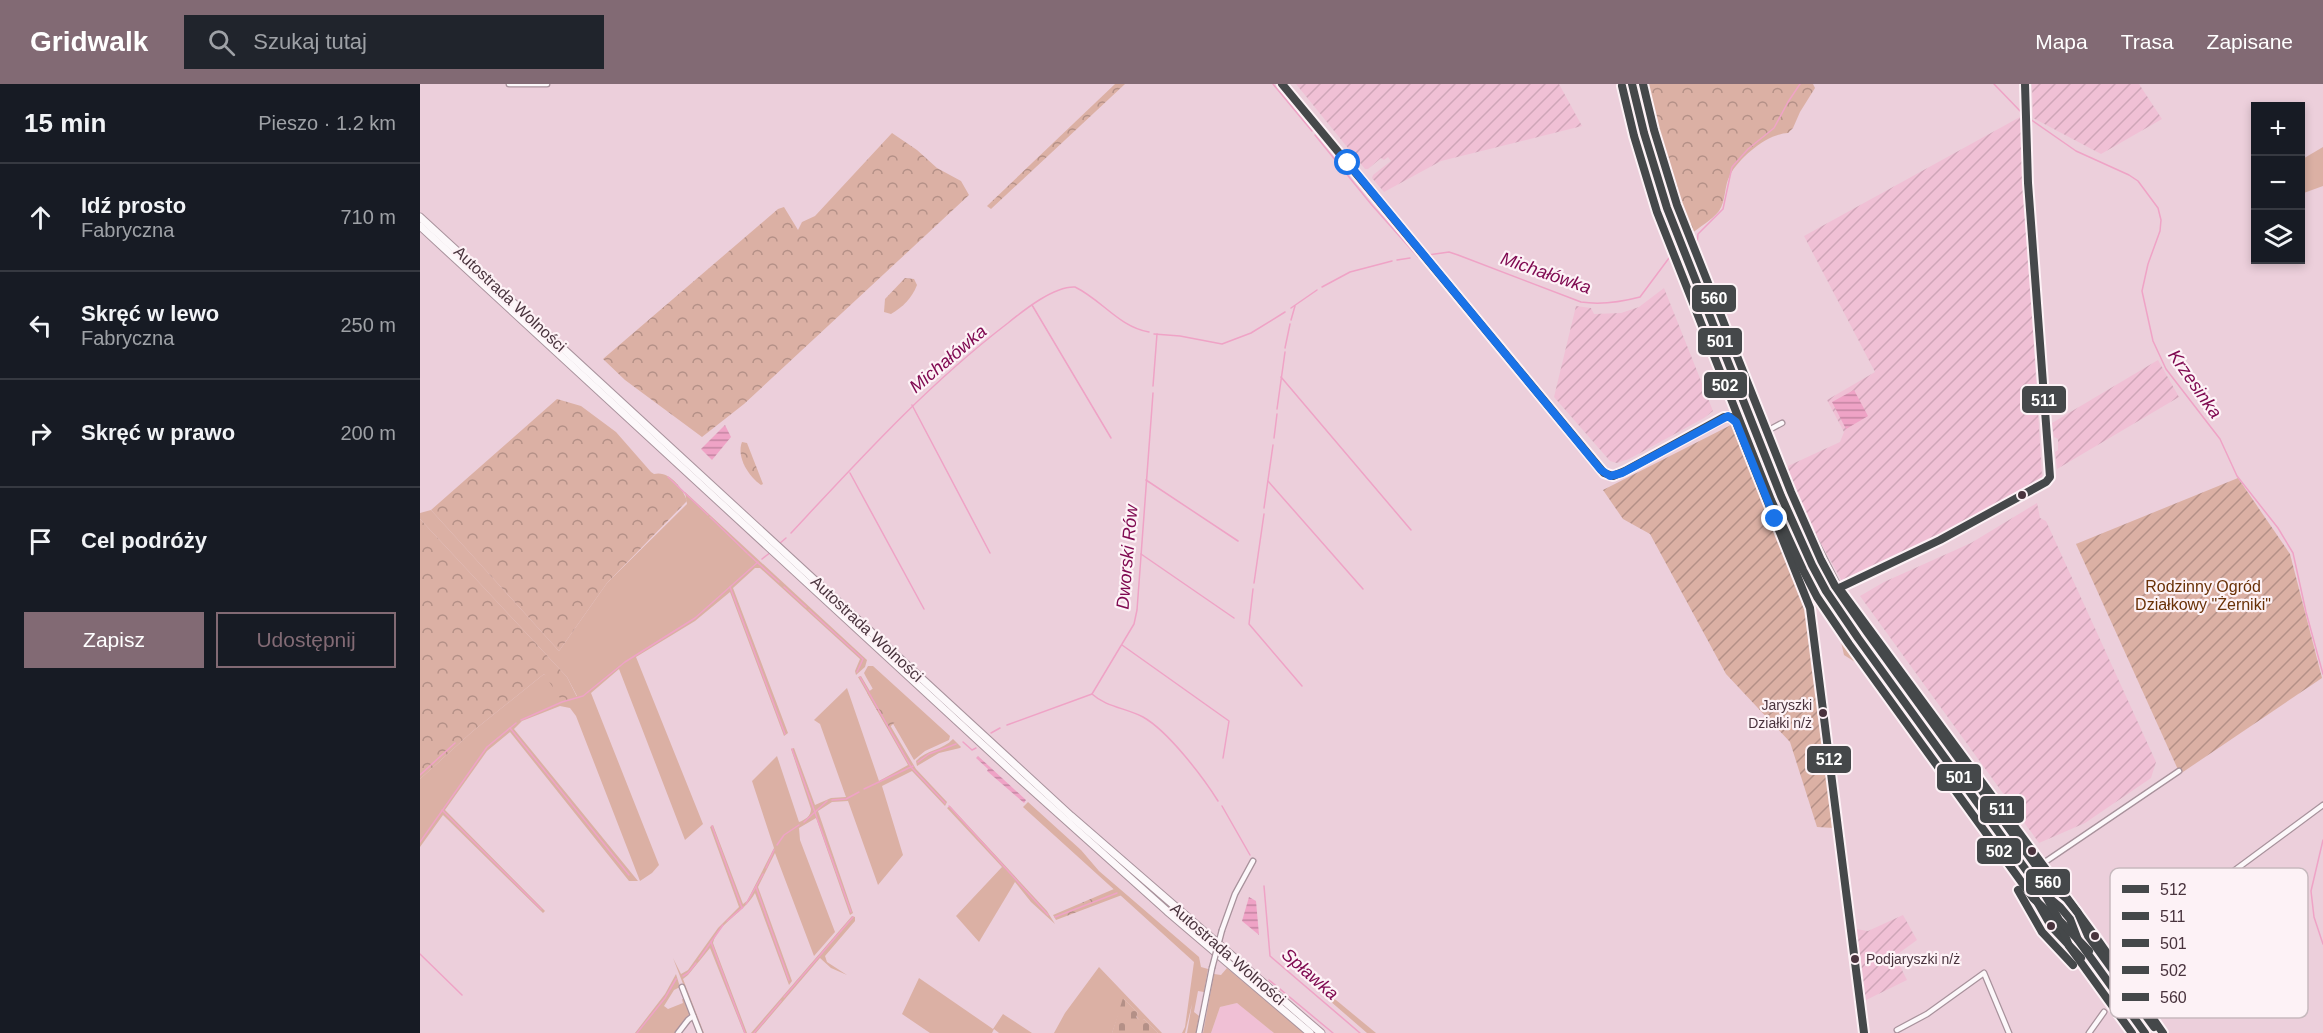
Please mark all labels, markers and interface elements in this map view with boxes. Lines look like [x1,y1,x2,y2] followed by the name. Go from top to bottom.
[184,15,604,69] search box
[30,26,148,57] text: Gridwalk
[205,26,238,59] icon: search
[253,29,367,54] text: Szukaj tutaj
[2035,30,2088,53] text: Mapa
[2121,30,2174,53] text: Trasa
[2207,30,2293,53] text: Zapisane
[2251,102,2305,264] map controls
[2251,102,2305,156] button: +
[24,108,106,138] text: 15 min
[258,112,396,134] text: Pieszo · 1.2 km
[1334,149,1360,175] route start
[2251,156,2305,210] button: −
[81,193,186,218] text: Idź prosto
[24,201,57,234] icon: ahead
[340,206,396,228] text: 710 m
[2251,210,2305,264] button: layers
[81,219,174,241] text: Fabryczna
[451,243,569,355] street label: Autostrada Wolności
[1498,248,1594,298] water label: Michałówka
[1691,284,1737,313] line badge: 560
[1701,290,1727,307] text: 560
[81,301,219,326] text: Skręć w lewo
[24,309,57,342] icon: left
[340,314,396,336] text: 250 m
[906,321,990,397] water label: Michałówka
[81,327,174,349] text: Fabryczna
[1697,327,1743,356] line badge: 501
[1707,333,1733,350] text: 501
[2164,346,2226,422] water label: Krzesinka
[1703,371,1748,399] line badge: 502
[1712,377,1738,394] text: 502
[2021,385,2067,414] line badge: 511
[2031,392,2057,409] text: 511
[24,417,57,450] icon: right
[81,420,235,445] text: Skręć w prawo
[340,422,396,444] text: 200 m
[2016,489,2028,501] unlabelled marker
[1112,503,1142,610] water label: Dworski Rów
[1761,505,1787,531] route end
[24,525,57,558] icon: arrive
[81,528,207,553] text: Cel podróży
[808,573,926,685] street label: Autostrada Wolności
[2135,578,2271,613] park label: Rodzinny Ogród Działkowy "Żerniki"
[24,612,204,668] button: Zapisz
[216,612,396,668] button: Udostępnij
[1748,697,1812,731] place label: Jaryszki Działki n/ż
[1817,707,1829,719] marker: Jaryszki Działki n/ż
[1806,745,1852,774] line badge: 512
[1816,751,1842,768] text: 512
[1936,763,1982,792] line badge: 501
[1946,769,1972,786] text: 501
[1979,795,2025,824] line badge: 511
[1989,801,2015,818] text: 511
[1976,837,2022,865] line badge: 502
[1986,843,2012,860] text: 502
[2026,845,2038,857] unlabelled marker
[2025,868,2071,896] line badge: 560
[2110,868,2308,1018] legend
[2035,874,2061,891] text: 560
[2160,881,2187,898] text: 512
[1167,900,1289,1008] street label: Autostrada Wolności
[2160,908,2186,925] text: 511
[2045,920,2057,932] unlabelled marker
[2089,930,2101,942] unlabelled marker
[2160,935,2187,952] text: 501
[1278,944,1342,1004] water label: Spławka
[1866,951,1960,967] place label: Podjaryszki n/ż
[1849,953,1861,965] marker: Podjaryszki n/ż
[2160,962,2187,979] text: 502
[2160,989,2187,1006] text: 560

